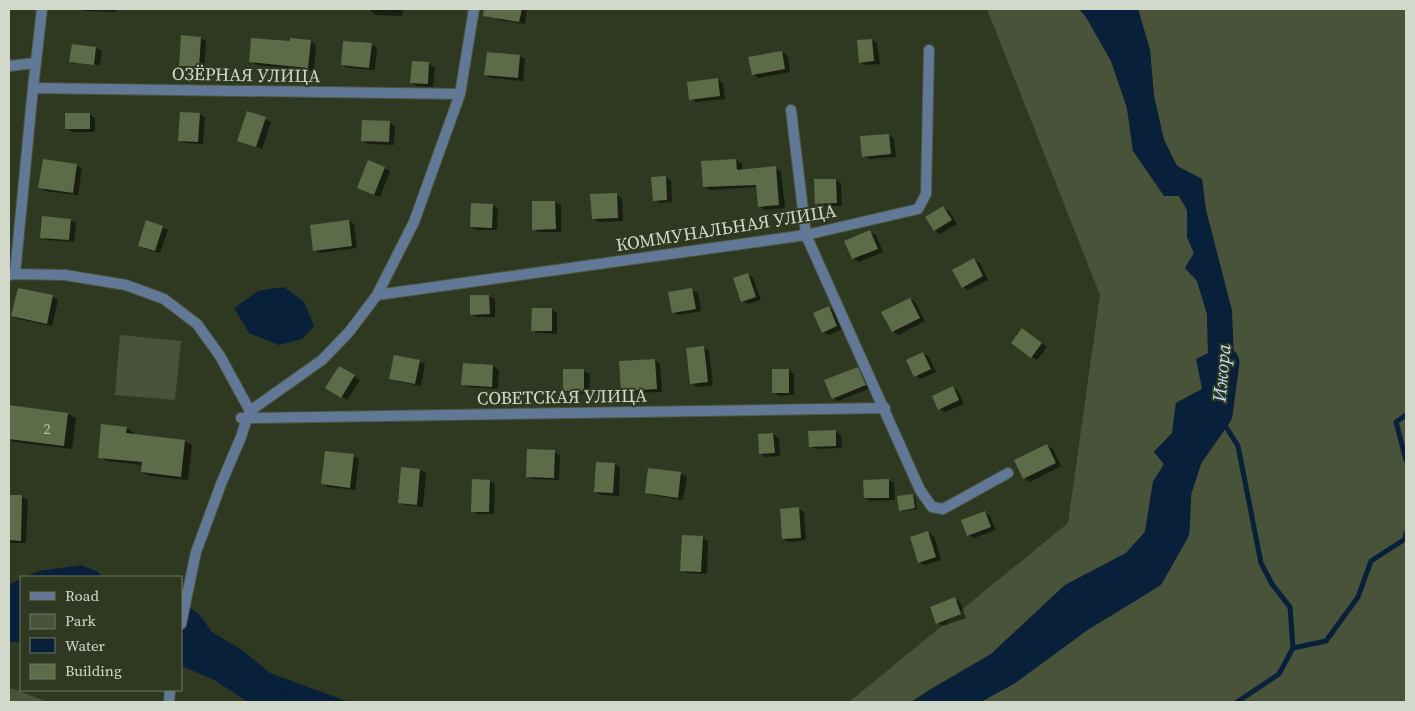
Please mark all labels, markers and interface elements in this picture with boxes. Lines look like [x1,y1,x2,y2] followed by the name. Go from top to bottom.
[172,61,321,88] street label: ОЗЁРНАЯ УЛИЦА
[614,198,838,257] street label: КОММУНАЛЬНАЯ УЛИЦА
[1205,343,1236,404] water label: Ижора
[477,383,647,410] street label: СОВЕТСКАЯ УЛИЦА
[43,418,51,439] house number: 2
[20,576,182,691] legend
[65,585,99,606] text: Road
[65,610,97,631] text: Park
[65,635,106,656] text: Water
[65,660,122,681] text: Building

